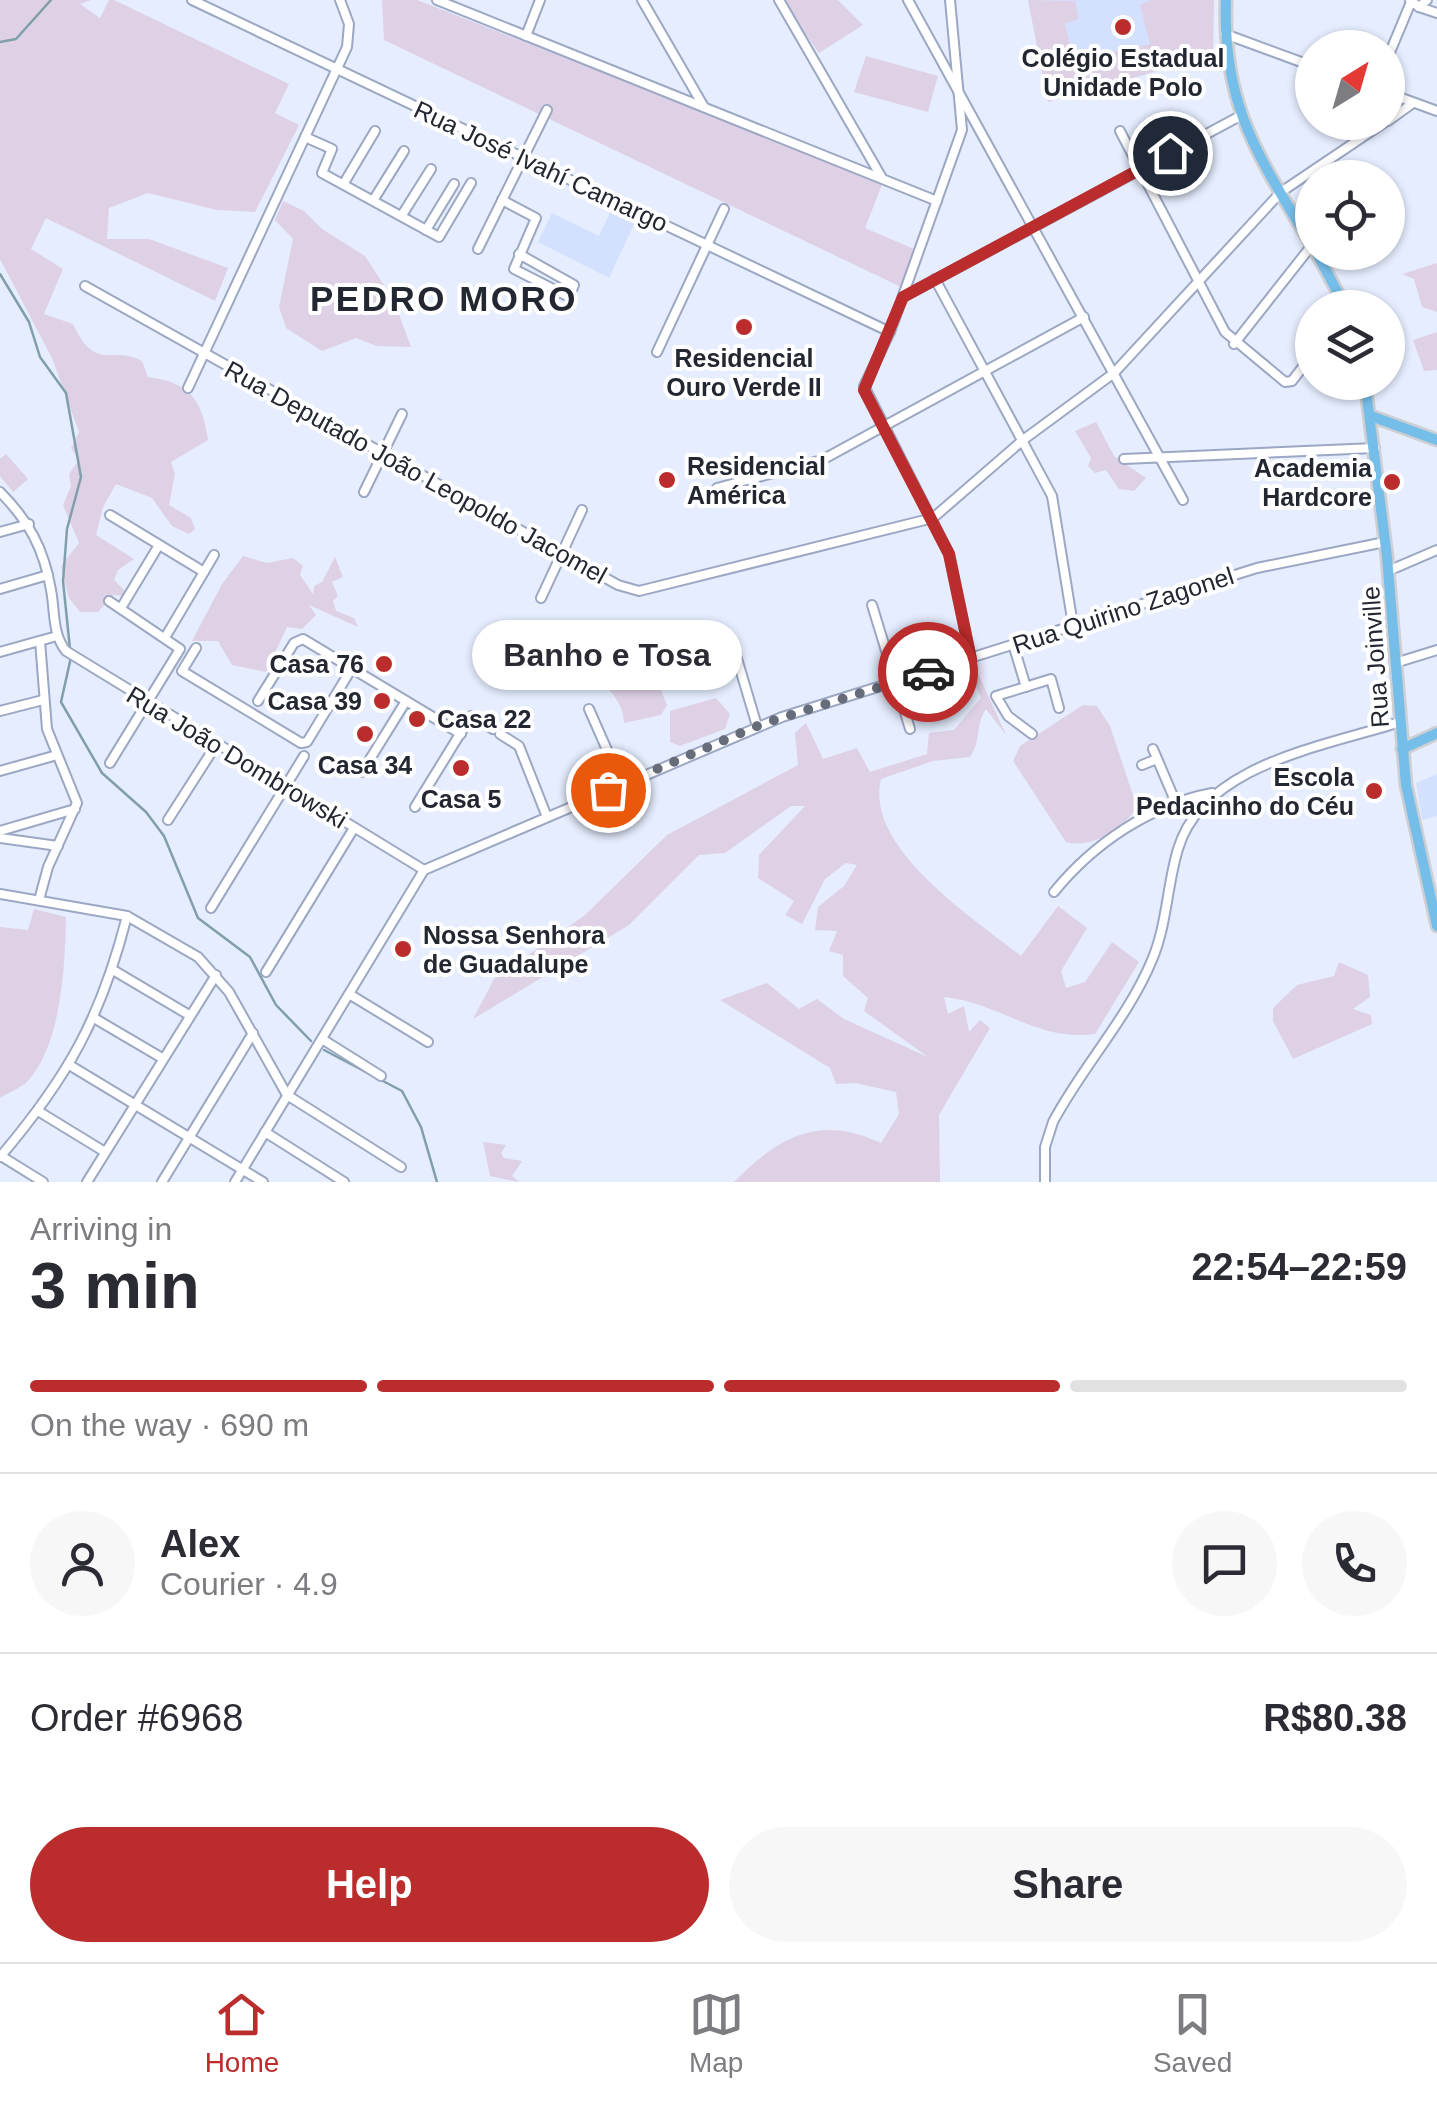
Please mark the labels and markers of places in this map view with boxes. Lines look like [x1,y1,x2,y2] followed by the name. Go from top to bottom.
[1112,16,1134,38] marker: Colégio Estadual Unidade Polo
[1022,44,1224,101] place label: Colégio Estadual Unidade Polo
[1128,111,1213,196] pin
[733,316,755,338] marker: Residencial Ouro Verde II
[666,344,822,401] place label: Residencial Ouro Verde II
[687,452,826,509] place label: Residencial América
[1254,454,1373,511] place label: Academia Hardcore
[656,469,678,491] marker: Residencial América
[1381,471,1403,493] marker: Academia Hardcore
[473,620,743,690] callout: Banho e Tosa
[269,650,364,678] place label: Casa 76
[373,653,395,675] marker: Casa 76
[267,687,362,715] place label: Casa 39
[371,690,393,712] marker: Casa 39
[437,705,532,733] place label: Casa 22
[406,708,428,730] marker: Casa 22
[354,723,376,745] marker: Casa 34
[566,748,651,833] pin
[318,751,412,779] place label: Casa 34
[450,757,472,779] marker: Casa 5
[1136,763,1355,820] place label: Escola Pedacinho do Céu
[1363,780,1385,802] marker: Escola Pedacinho do Céu
[421,785,501,813] place label: Casa 5
[423,921,606,978] place label: Nossa Senhora de Guadalupe
[392,938,414,960] marker: Nossa Senhora de Guadalupe

